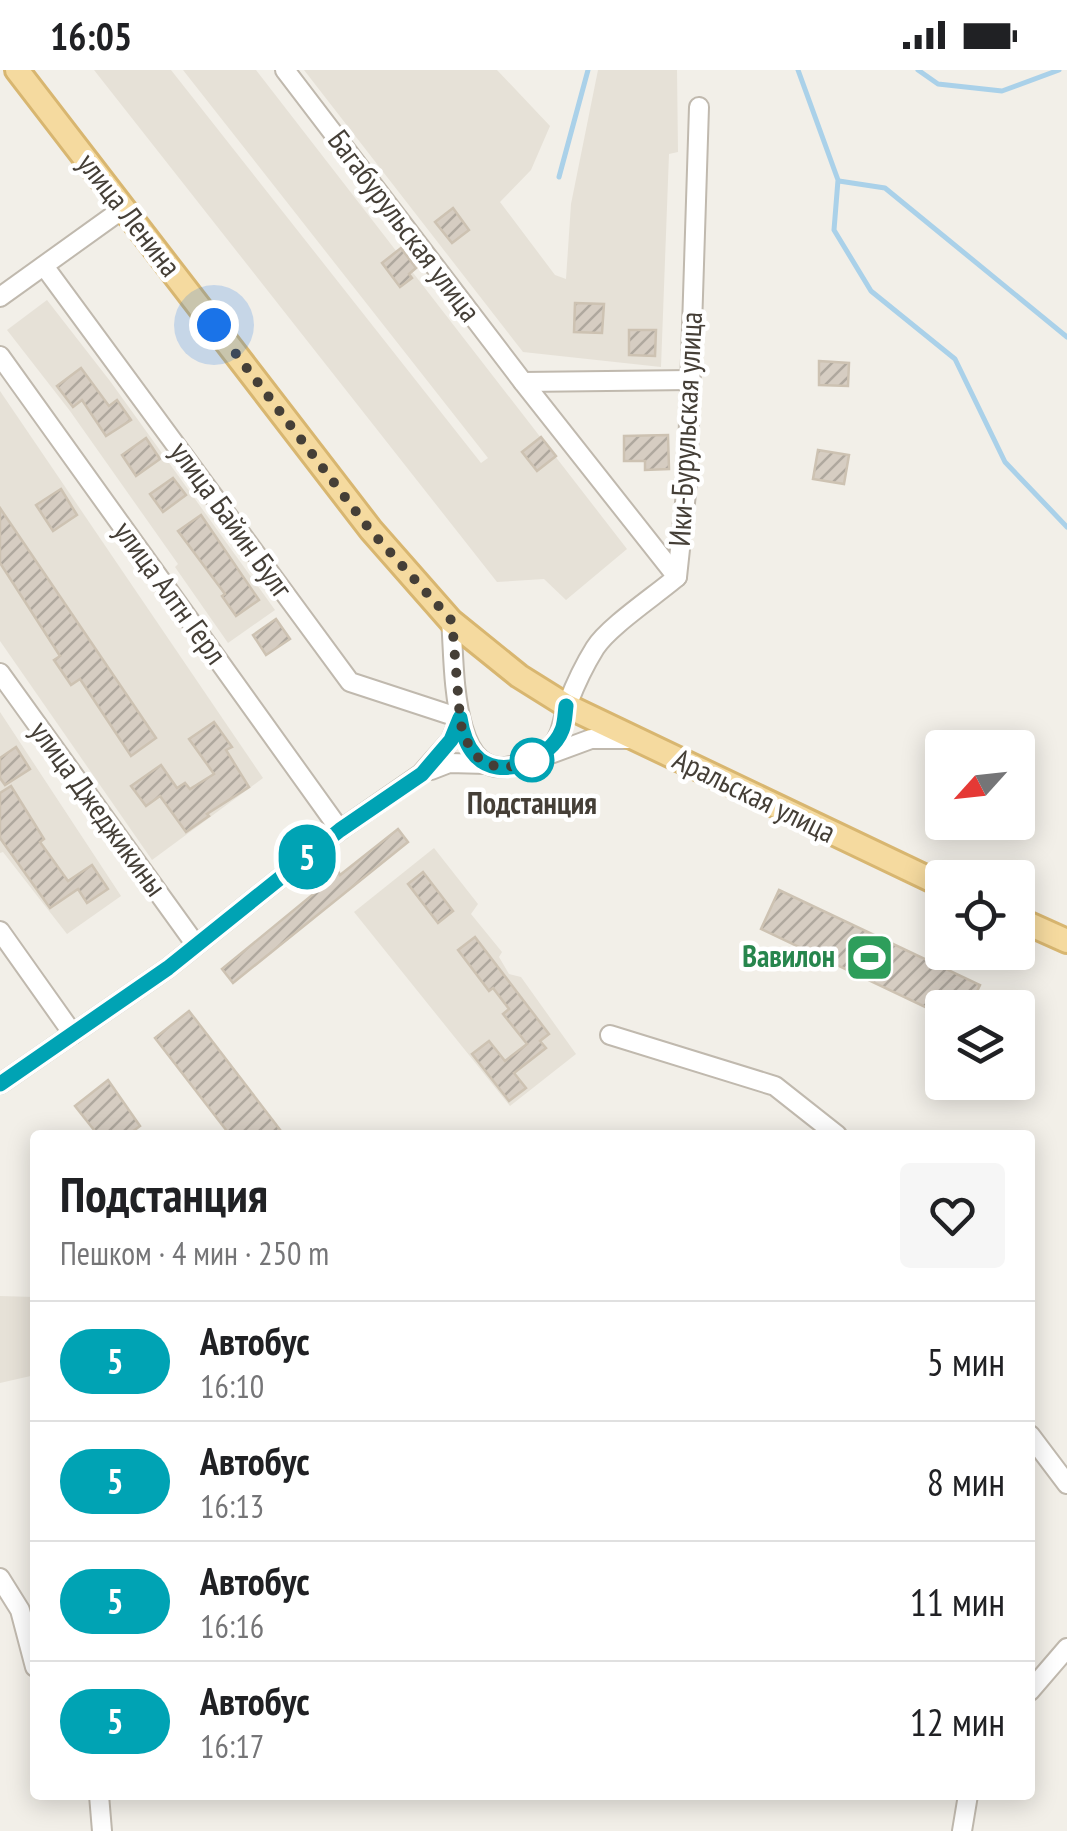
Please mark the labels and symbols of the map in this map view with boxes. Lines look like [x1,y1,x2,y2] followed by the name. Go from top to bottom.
[320,121,490,329] street label: Багабурульская улица
[70,144,191,284] street label: улица Ленина
[189,300,239,350] your location
[659,311,710,547] street label: Ики-Бурульская улица
[162,433,302,605] street label: улица Байин Булг
[106,513,236,671] street label: улица Алтн Герл
[22,713,176,904] street label: улица Джеджикины
[925,730,1035,840] north arrow
[511,739,553,781] marker: Подстанция
[667,739,842,851] street label: Аральская улица
[467,783,597,822] place label: Подстанция
[274,824,340,890] line badge: 5
[844,931,896,983] sports icon: Вавилон
[742,936,835,975] place label: Вавилон

